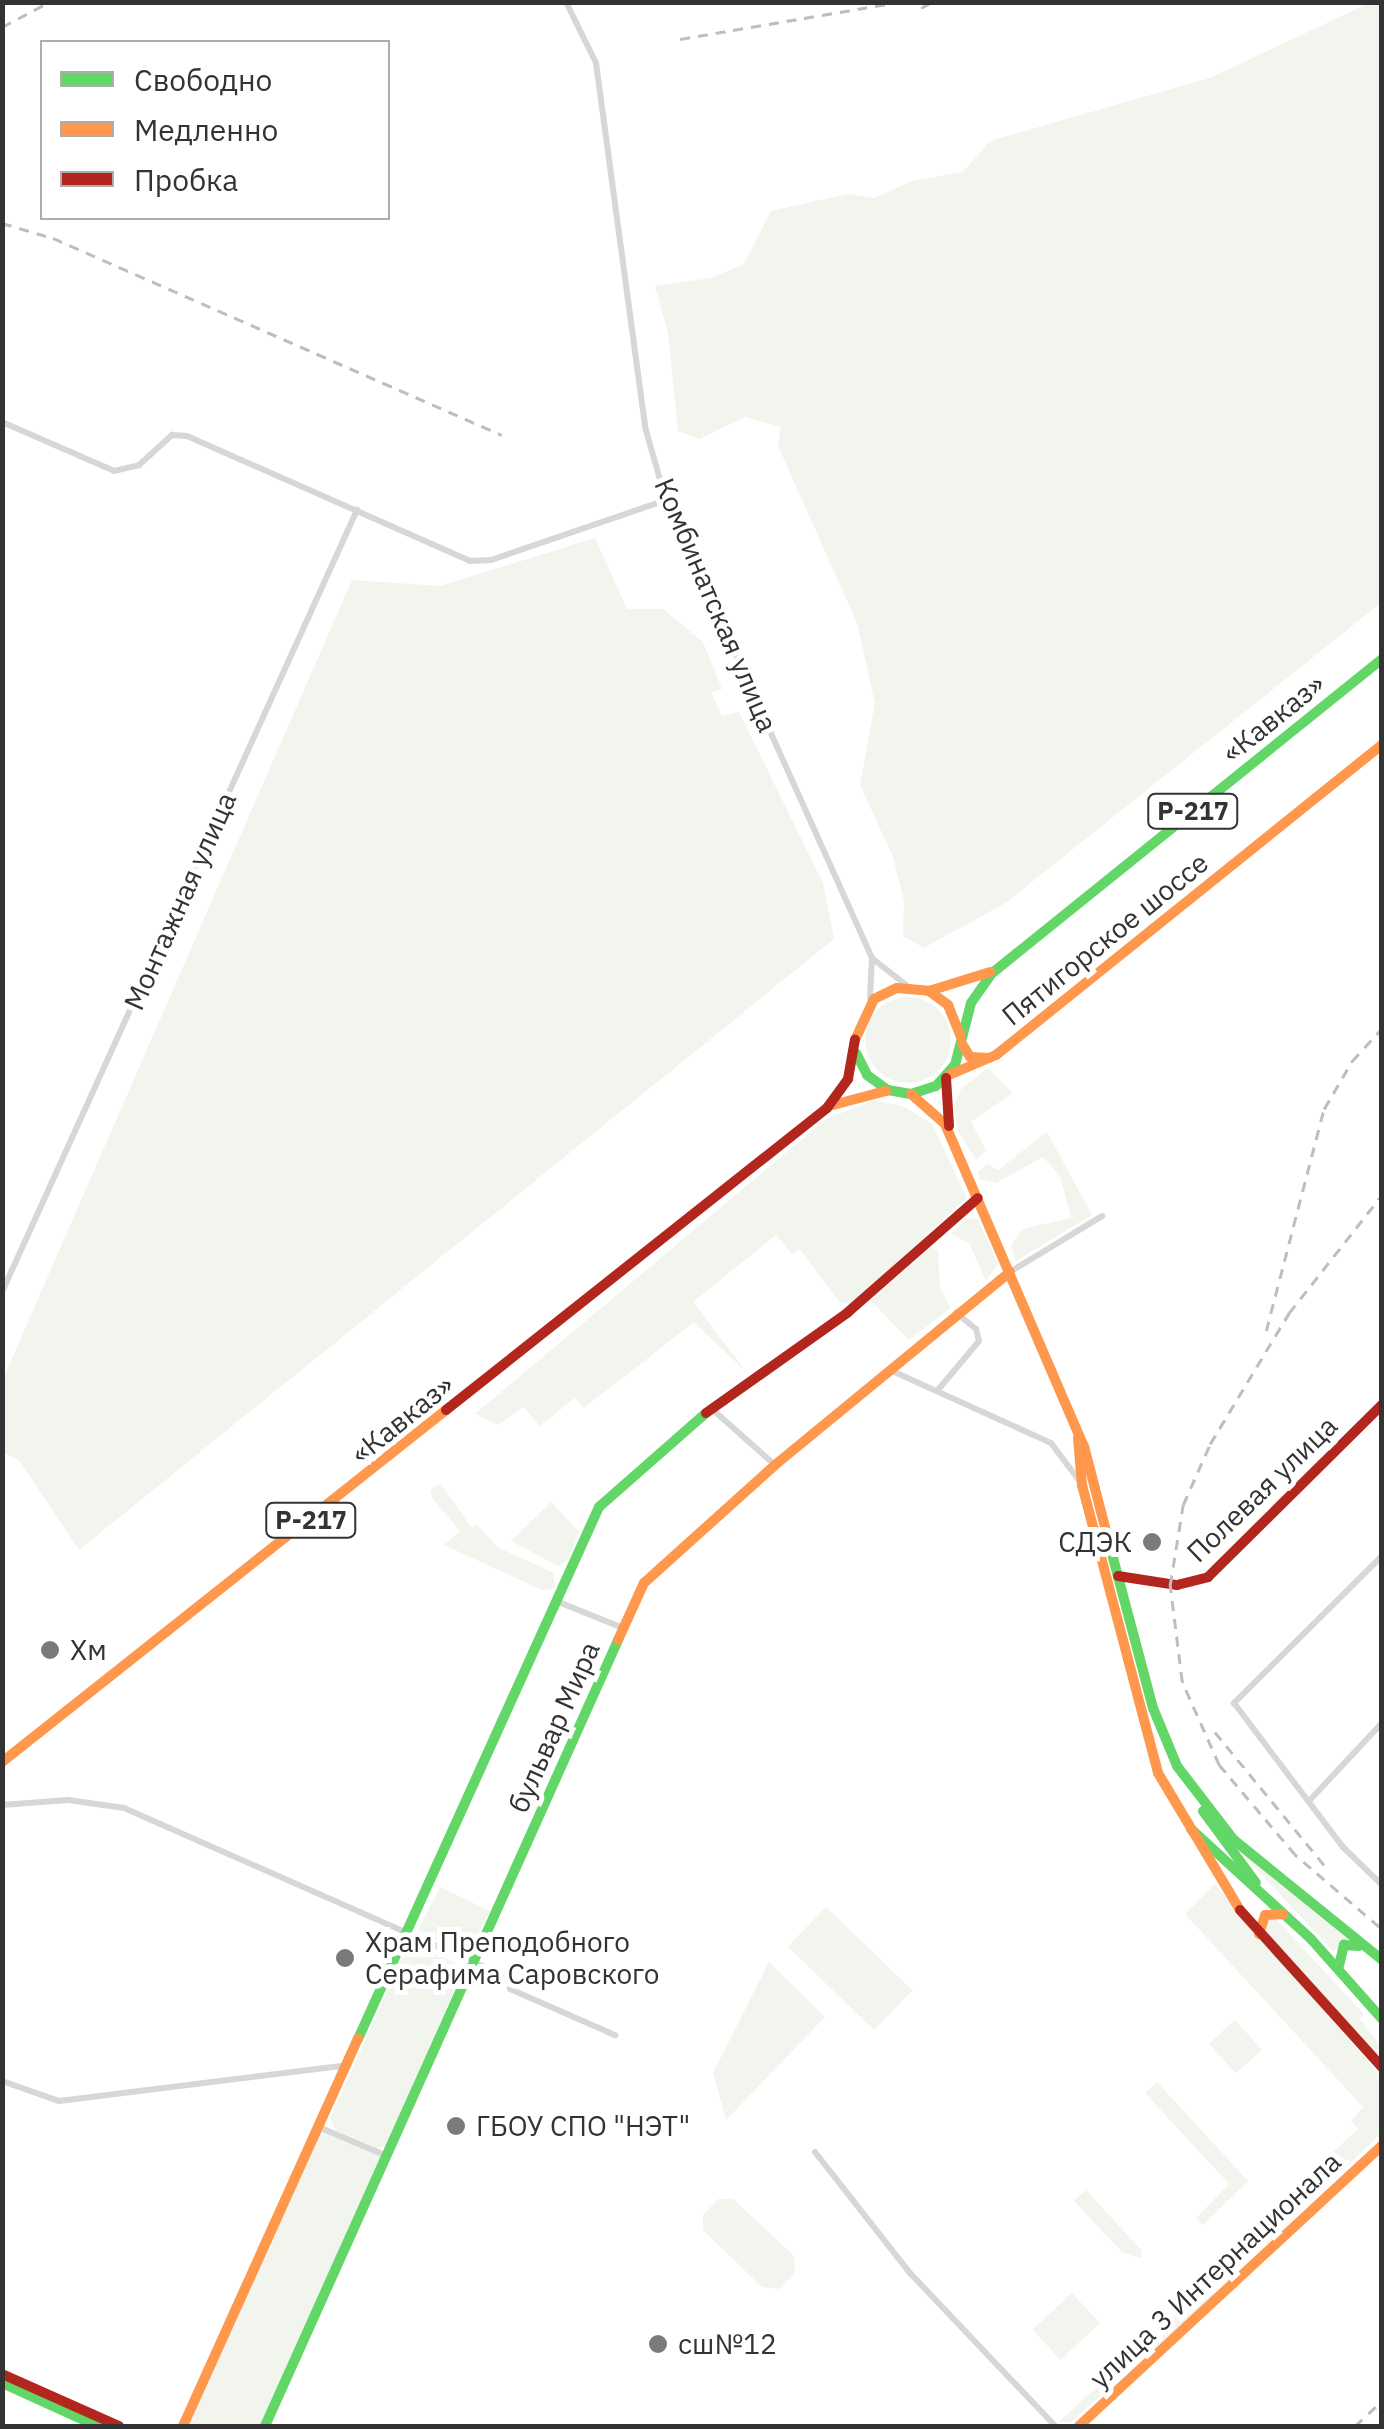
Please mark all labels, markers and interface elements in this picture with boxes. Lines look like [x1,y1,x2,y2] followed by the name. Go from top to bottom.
[40,40,390,220] legend
[134,60,272,99] text: Свободно
[134,110,278,149] text: Медленно
[134,160,238,199] text: Пробка
[647,473,785,737] street label: Комбинатская улица
[1215,667,1331,769] street label: «Кавказ»
[117,787,243,1015] street label: Монтажная улица
[1146,791,1240,831] road number: Р-217
[995,846,1215,1032] street label: Пятигорское шоссе
[344,1368,460,1470] street label: «Кавказ»
[1180,1409,1344,1569] street label: Полевая улица
[264,1500,358,1540] road number: Р-217
[1058,1525,1132,1559] place label: СДЭК
[1141,1531,1163,1553] marker: СДЭК
[70,1633,107,1667] place label: Хм
[501,1636,607,1818] street label: бульвар Мира
[39,1639,61,1661] marker: Хм
[365,1925,659,1991] place label: Храм Преподобного Серафима Саровского
[334,1947,356,1969] marker: Храм Преподобного Серафима Саровского
[476,2109,690,2143] place label: ГБОУ СПО "НЭТ"
[445,2115,467,2137] marker: ГБОУ СПО "НЭТ"
[1082,2145,1348,2395] street label: улица 3 Интернационала
[678,2327,777,2361] place label: сш№12
[647,2333,669,2355] marker: сш№12

